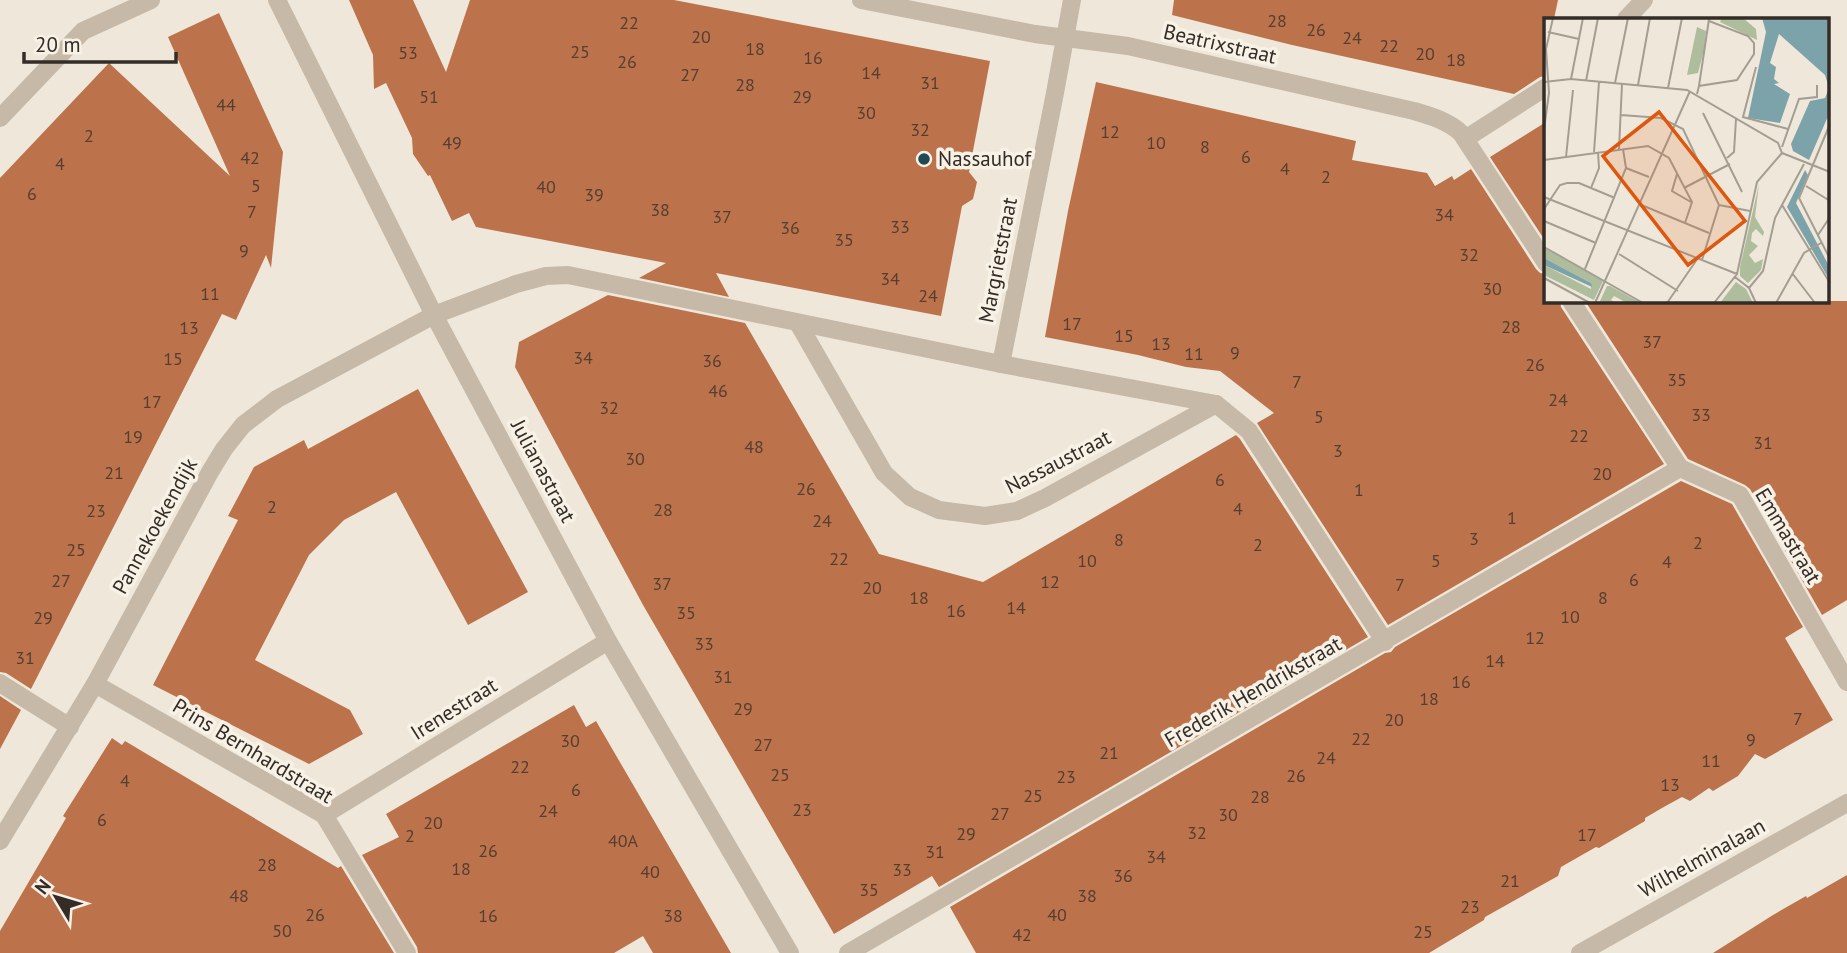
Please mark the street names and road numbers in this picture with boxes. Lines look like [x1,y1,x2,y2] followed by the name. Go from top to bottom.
[1161,17,1279,70] street label: Beatrixstraat
[972,195,1023,325] street label: Margrietstraat
[505,414,582,527] street label: Julianastraat
[1000,423,1115,500] street label: Nassaustraat
[106,453,203,598] street label: Pannekoekendijk
[1749,483,1828,588] street label: Emmastraat
[1159,630,1346,753] street label: Frederik Hendrikstraat
[405,671,502,746] street label: Irenestraat
[168,692,339,809] street label: Prins Bernhardstraat
[1634,812,1770,903] street label: Wilhelminalaan

